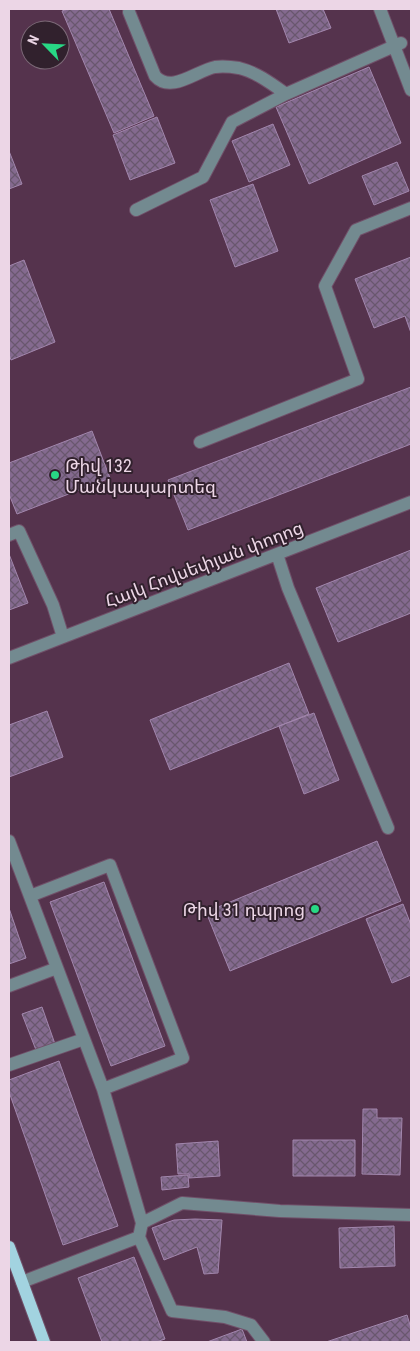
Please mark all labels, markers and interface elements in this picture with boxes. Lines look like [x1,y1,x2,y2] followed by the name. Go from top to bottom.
[20,20,70,70] north arrow
[24,33,42,47] text: N
[65,455,217,497] place label: Թիվ 132 Մանկապարտեզ
[49,469,61,481] marker: Թիվ 132 Մանկապարտեզ
[102,516,306,612] street label: Հայկ Հովսեփյան փողոց
[182,899,305,920] place label: Թիվ 31 դպրոց
[309,903,321,915] marker: Թիվ 31 դպրոց

